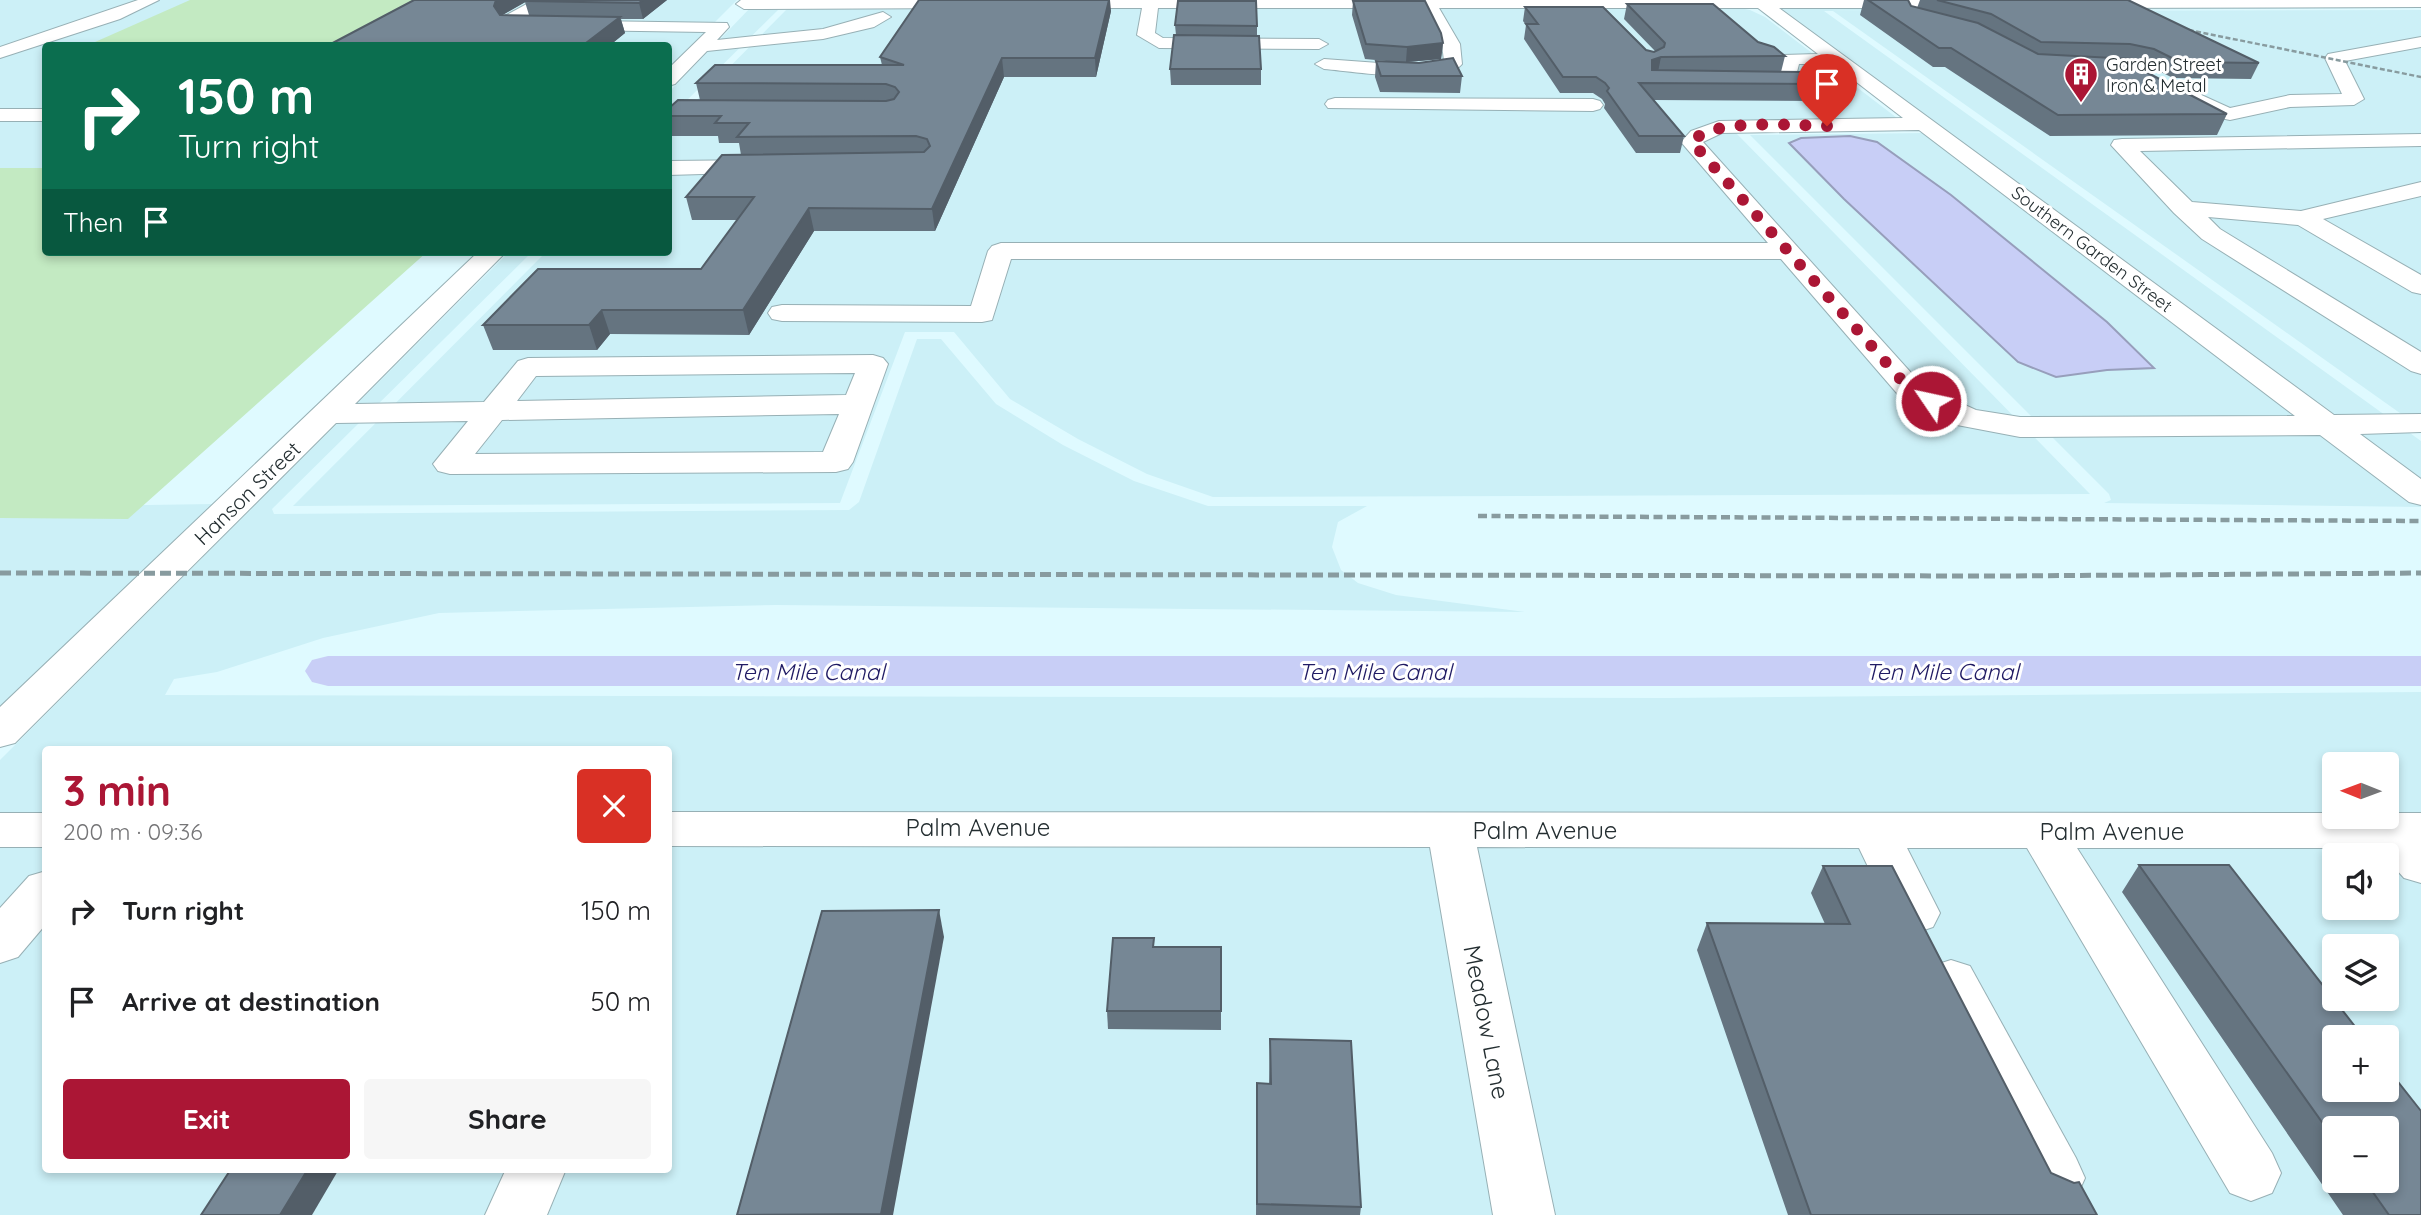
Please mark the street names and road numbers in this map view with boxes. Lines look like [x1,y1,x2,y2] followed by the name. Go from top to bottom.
[2007,181,2177,317] street label: Southern Garden Street
[188,436,306,550] street label: Hanson Street
[906,812,1050,842] street label: Palm Avenue
[1473,815,1617,845] street label: Palm Avenue
[2040,816,2184,846] street label: Palm Avenue
[1457,942,1517,1102] street label: Meadow Lane

